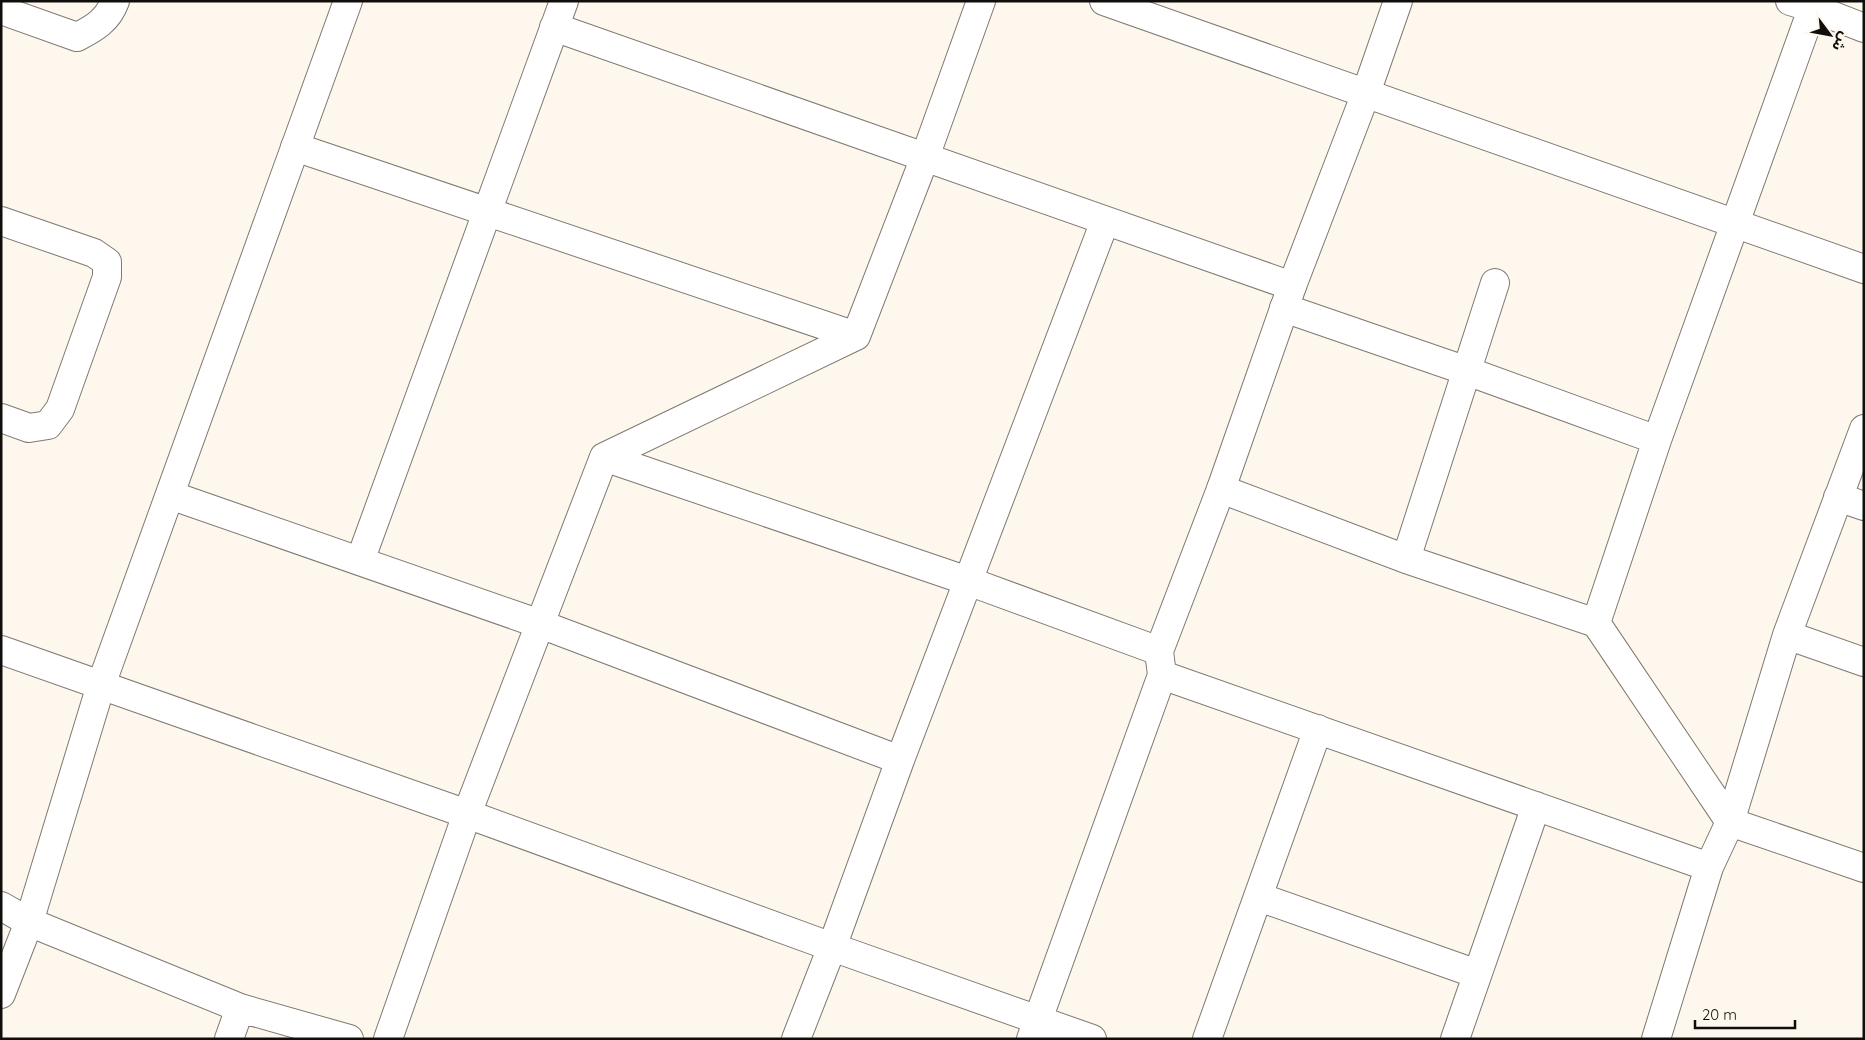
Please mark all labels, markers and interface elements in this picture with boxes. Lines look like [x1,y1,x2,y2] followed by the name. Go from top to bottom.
[1805,10,1855,60] north arrow
[1828,29,1854,55] text: ش
[1695,998,1795,1030] scale bar
[1702,1005,1737,1024] text: 20 m

